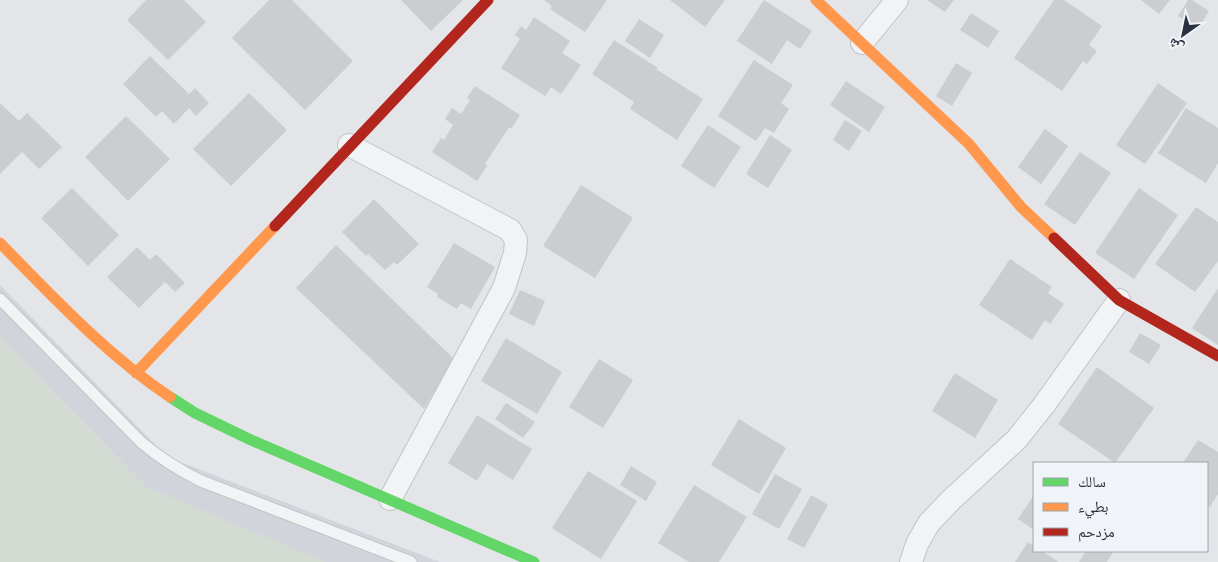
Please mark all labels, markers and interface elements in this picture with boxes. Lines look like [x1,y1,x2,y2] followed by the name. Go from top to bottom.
[1158,10,1208,60] north arrow
[1165,34,1187,57] text: ش
[1033,462,1208,552] legend
[1078,472,1106,490] text: سالك
[1078,497,1108,519] text: بطيء
[1078,522,1115,542] text: مزدحم

